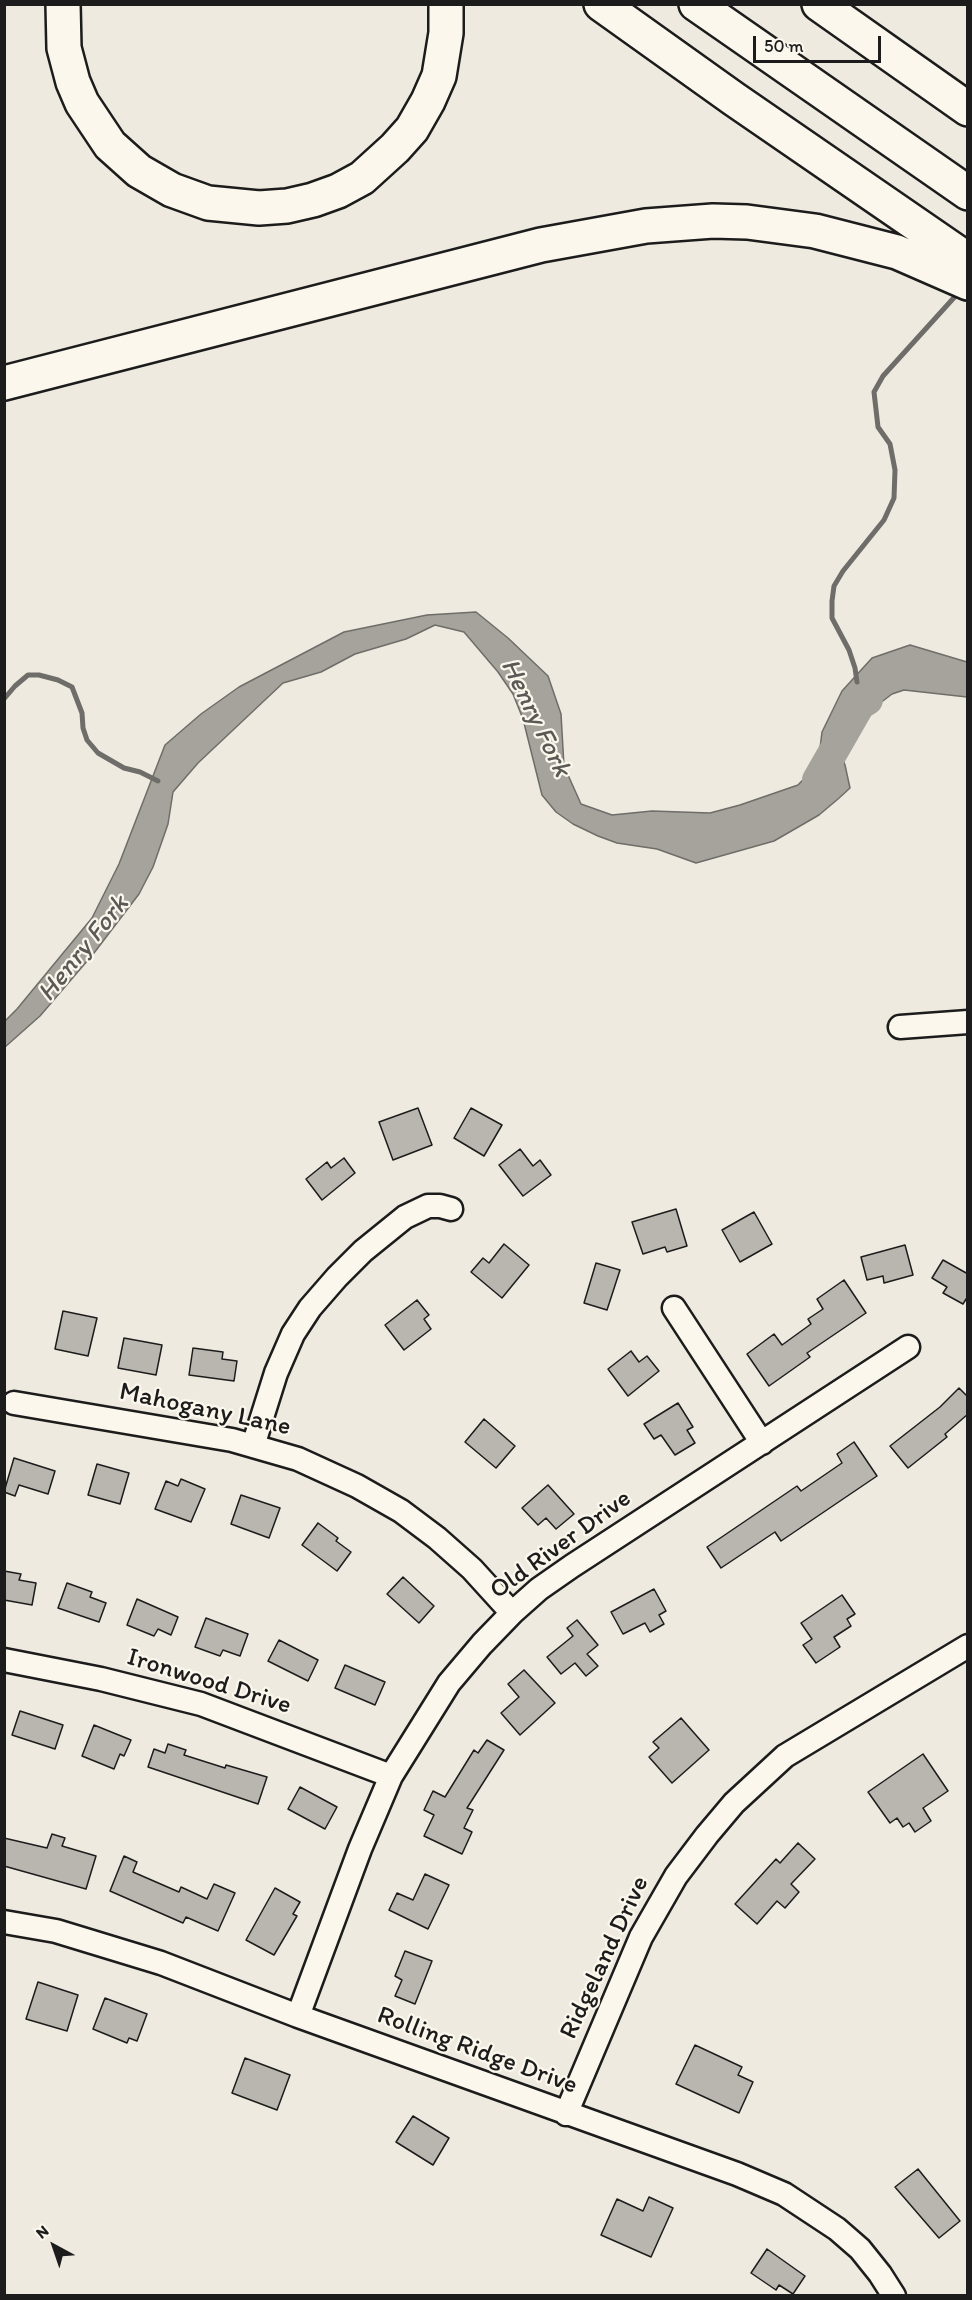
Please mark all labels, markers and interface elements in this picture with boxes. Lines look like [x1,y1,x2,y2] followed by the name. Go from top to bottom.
[756,24,884,62] scale bar
[764,35,804,57] text: 50 m
[493,654,577,782] water label: Henry Fork
[31,889,137,1009] water label: Henry Fork
[116,1377,294,1443] street label: Mahogany Lane
[484,1483,638,1607] street label: Old River Drive
[123,1642,295,1722] street label: Ironwood Drive
[554,1872,656,2044] street label: Ridgeland Drive
[373,2000,581,2102] street label: Rolling Ridge Drive
[24,2216,84,2276] north arrow
[32,2221,52,2243] text: N

